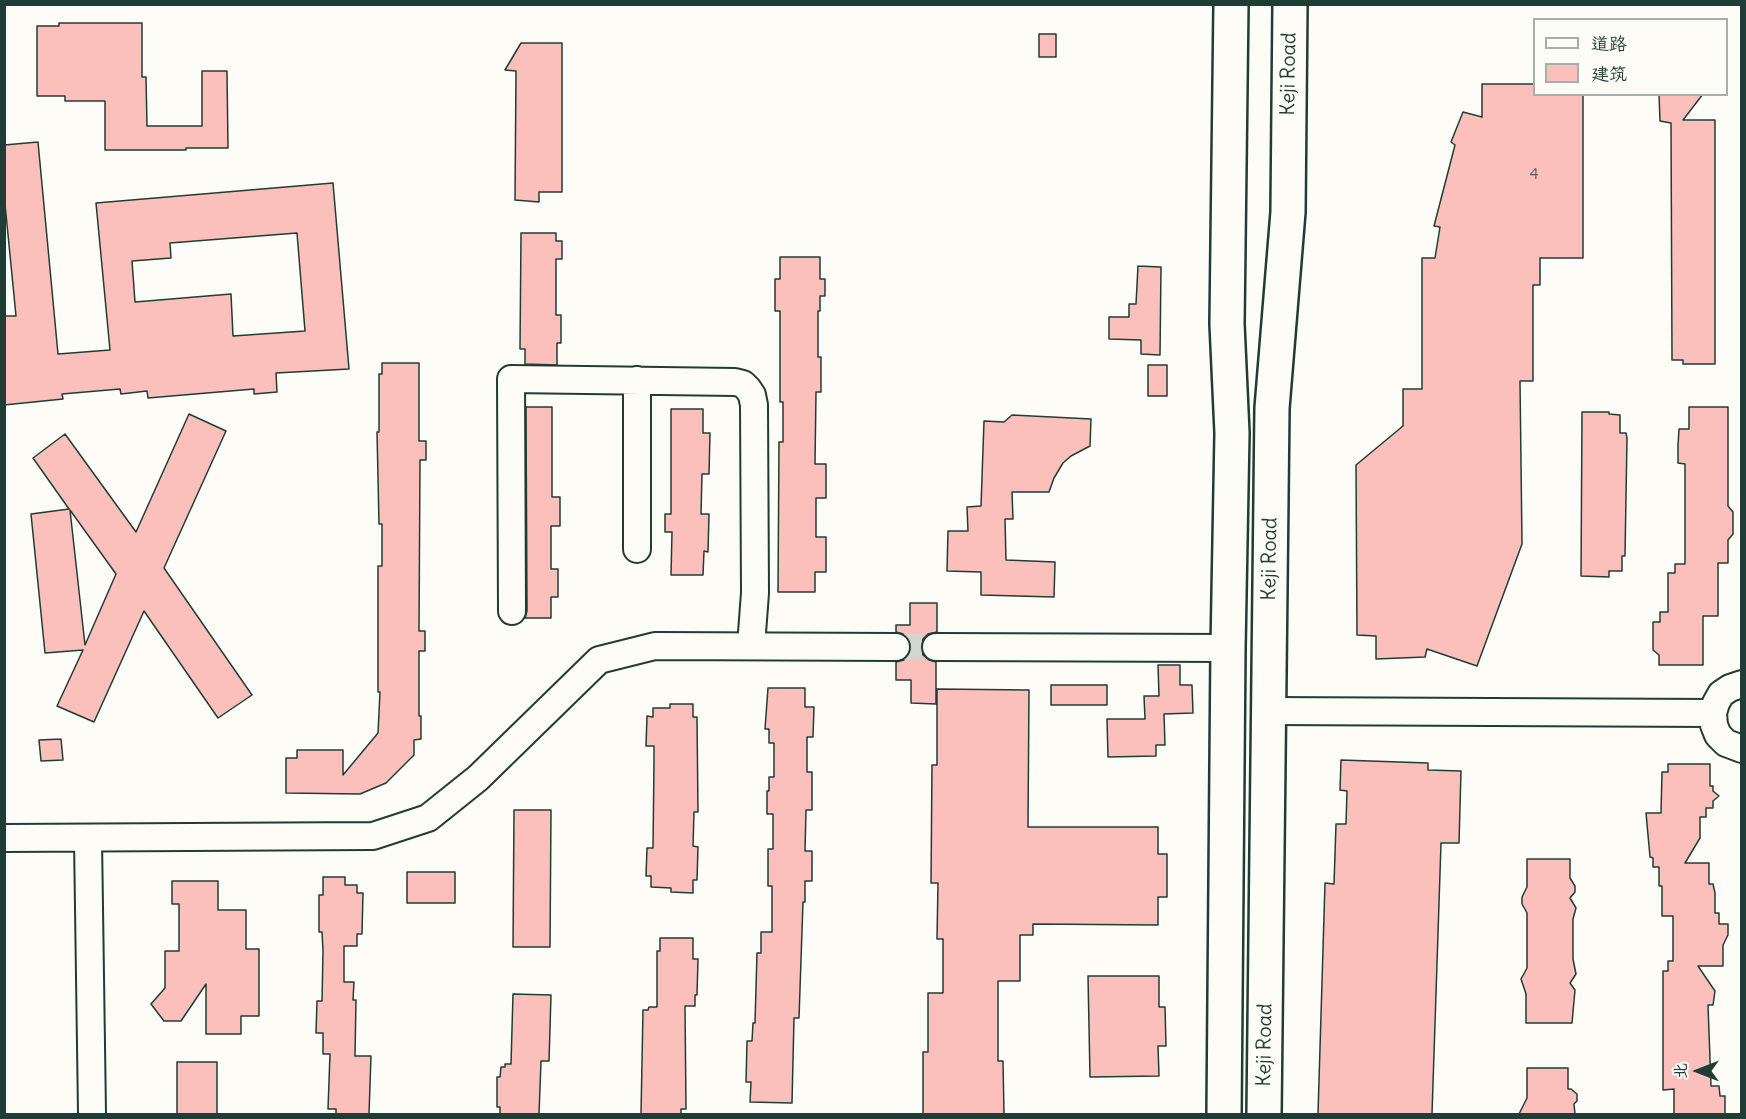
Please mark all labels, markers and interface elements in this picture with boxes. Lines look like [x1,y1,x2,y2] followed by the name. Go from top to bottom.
[1533,18,1728,96] legend
[1276,32,1302,116] street label: Keji Road
[1591,32,1627,55] text: 道路
[1591,62,1627,85] text: 建筑
[1529,164,1539,184] house number: 4
[1257,517,1283,601] street label: Keji Road
[1252,1003,1278,1087] street label: Keji Road
[1668,1041,1728,1101] north arrow
[1670,1063,1690,1079] text: 北

